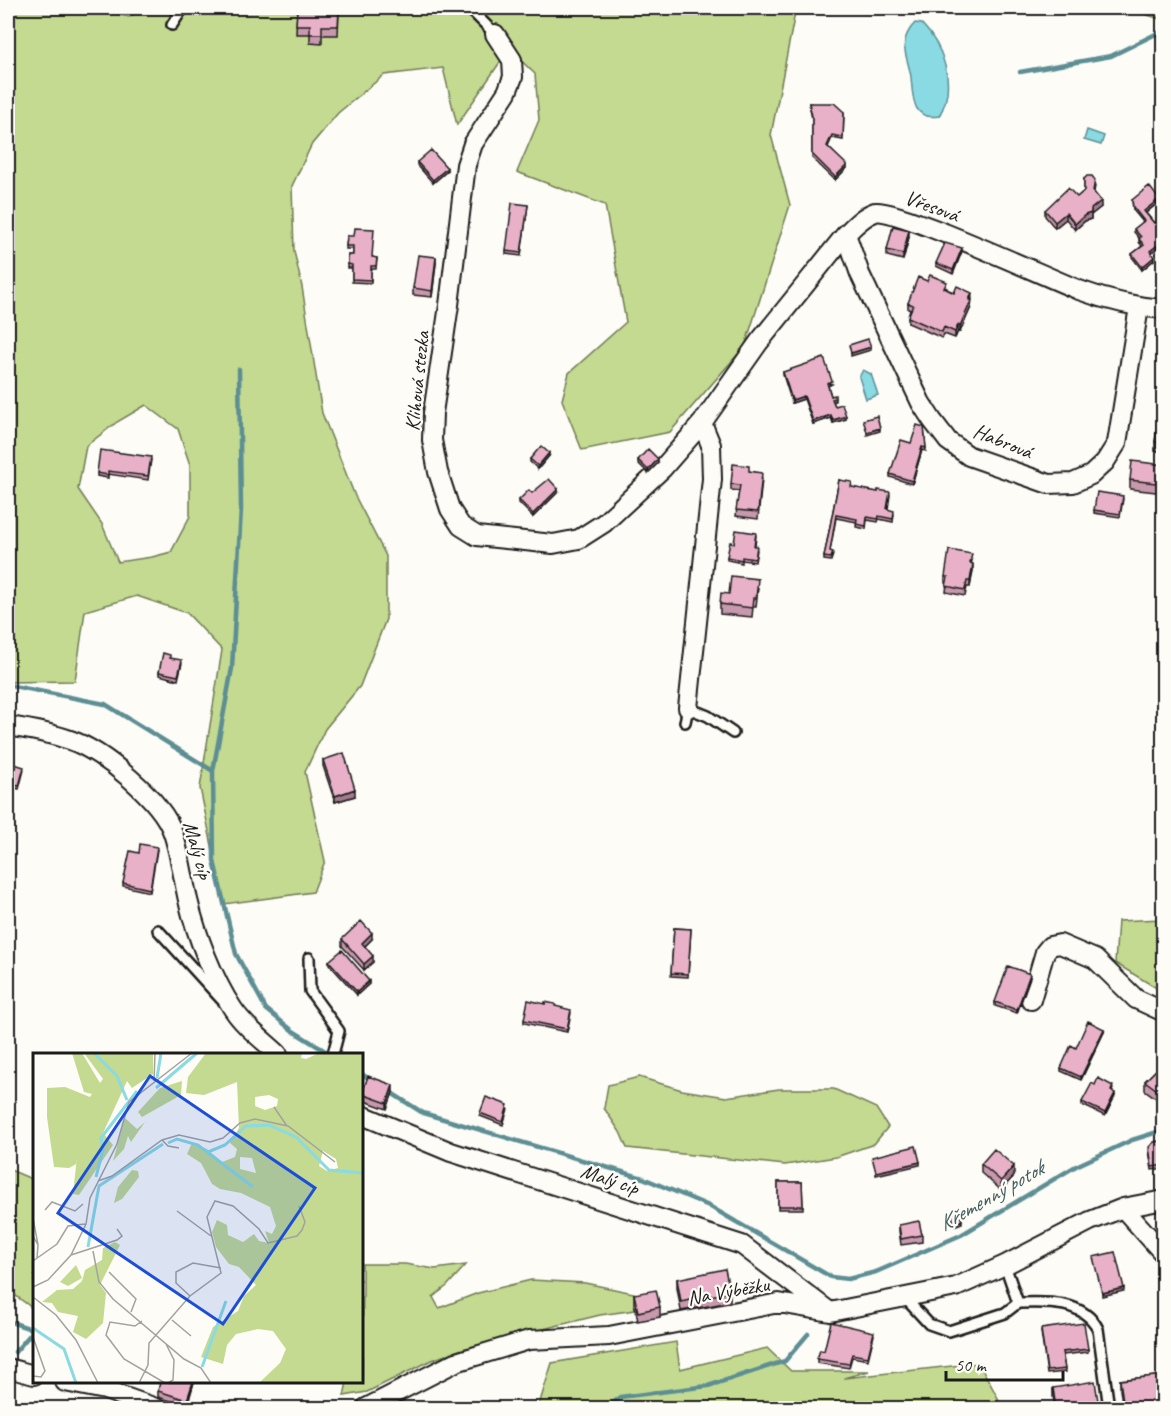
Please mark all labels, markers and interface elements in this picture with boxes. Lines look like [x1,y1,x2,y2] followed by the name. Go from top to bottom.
[902,184,964,228] street label: Vřesová
[399,328,435,432] street label: Klihová stezka
[970,417,1038,465] street label: Habrová
[177,818,219,883] street label: Malý cíp
[33,1053,363,1383] inset map
[933,1153,1052,1237] water label: Křemenný potok
[578,1157,643,1201] street label: Malý cíp
[685,1271,772,1311] street label: Na Výběžku
[946,1344,1063,1382] scale bar
[955,1354,988,1376] text: 50 m

